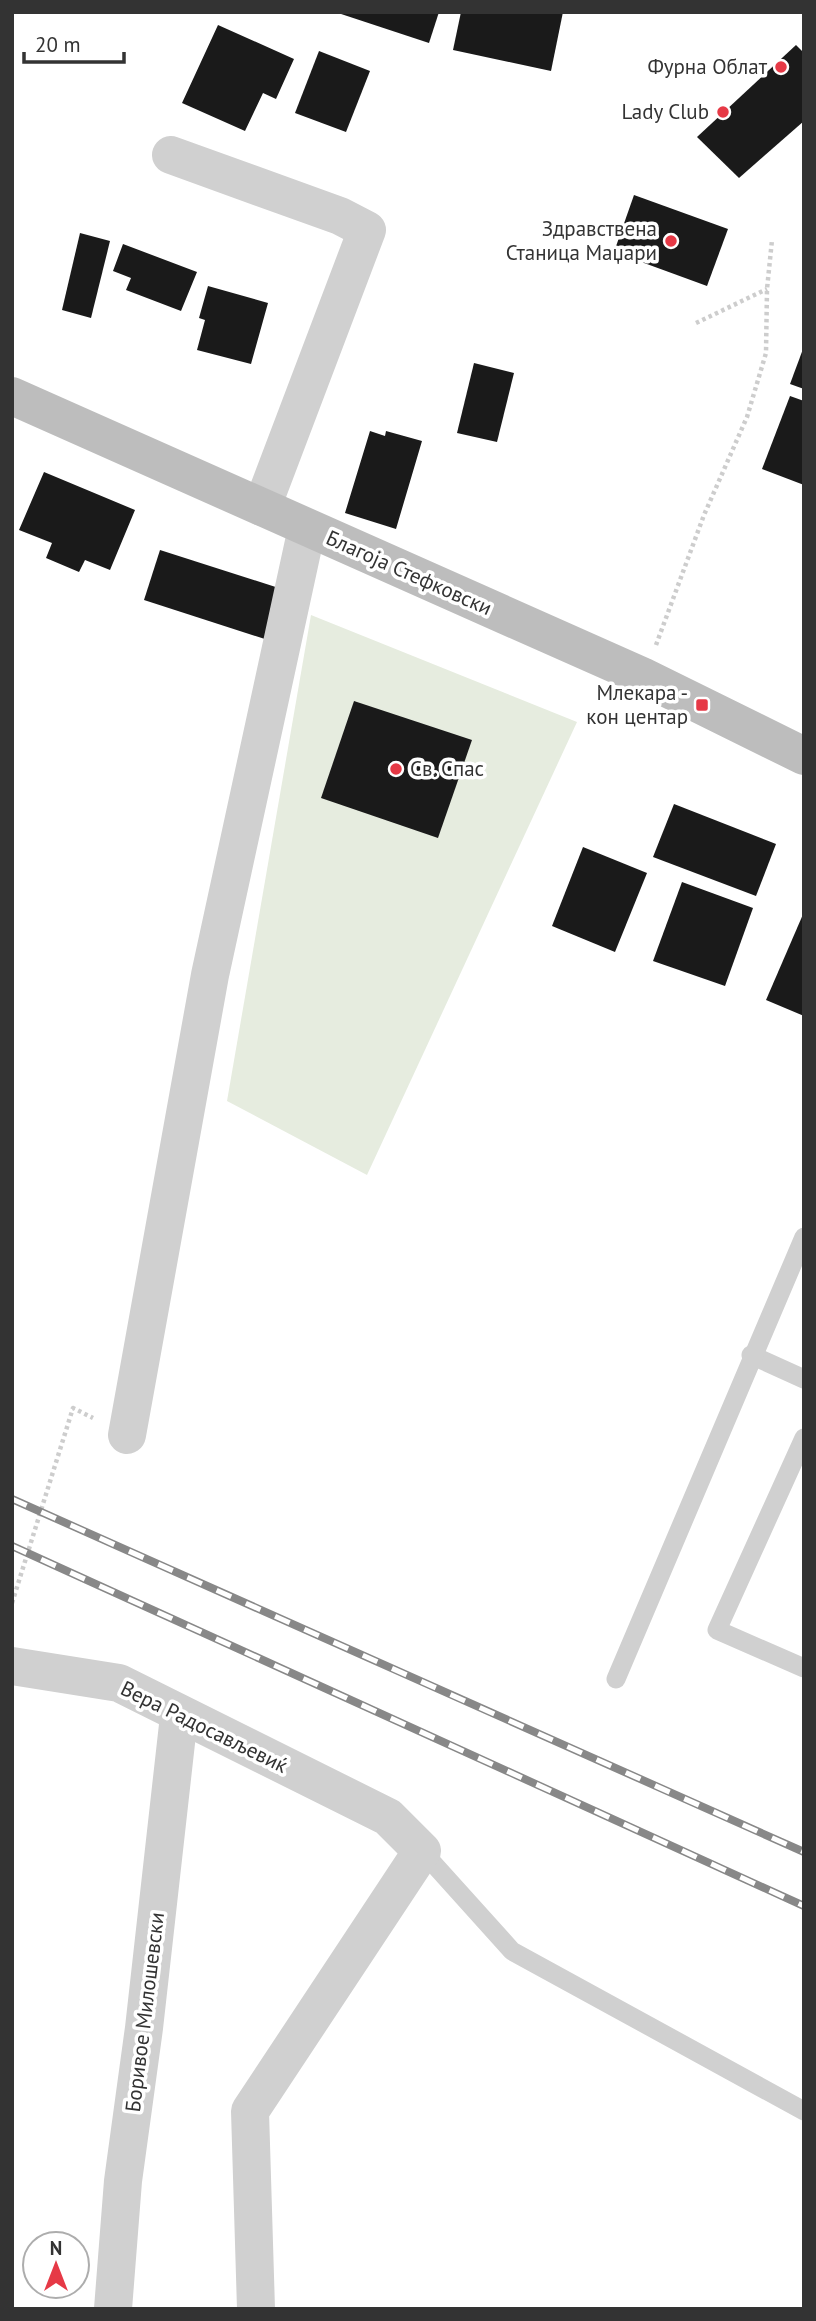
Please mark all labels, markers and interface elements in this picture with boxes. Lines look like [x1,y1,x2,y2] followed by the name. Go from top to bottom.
[24,21,124,65] scale bar
[35,31,81,58] text: 20 m
[648,53,768,80] place label: Фурна Облат
[773,59,789,75] marker: Фурна Облат
[621,98,709,125] place label: Lady Club
[715,104,731,120] marker: Lady Club
[506,215,657,266] place label: Здравствена Станица Маџари
[663,233,679,249] marker: Здравствена Станица Маџари
[322,524,496,621] street label: Благоја Стефковски
[586,679,688,730] place label: Млекара - кон центар
[694,697,710,713] marker: Млекара - кон центар
[410,755,484,782] place label: Св. Спас
[388,761,404,777] marker: Св. Спас
[116,1674,292,1779] street label: Вера Радосављевиќ
[119,1910,170,2113] street label: Боривое Милошевски
[21,2230,91,2300] north arrow
[50,2236,62,2260] text: N

